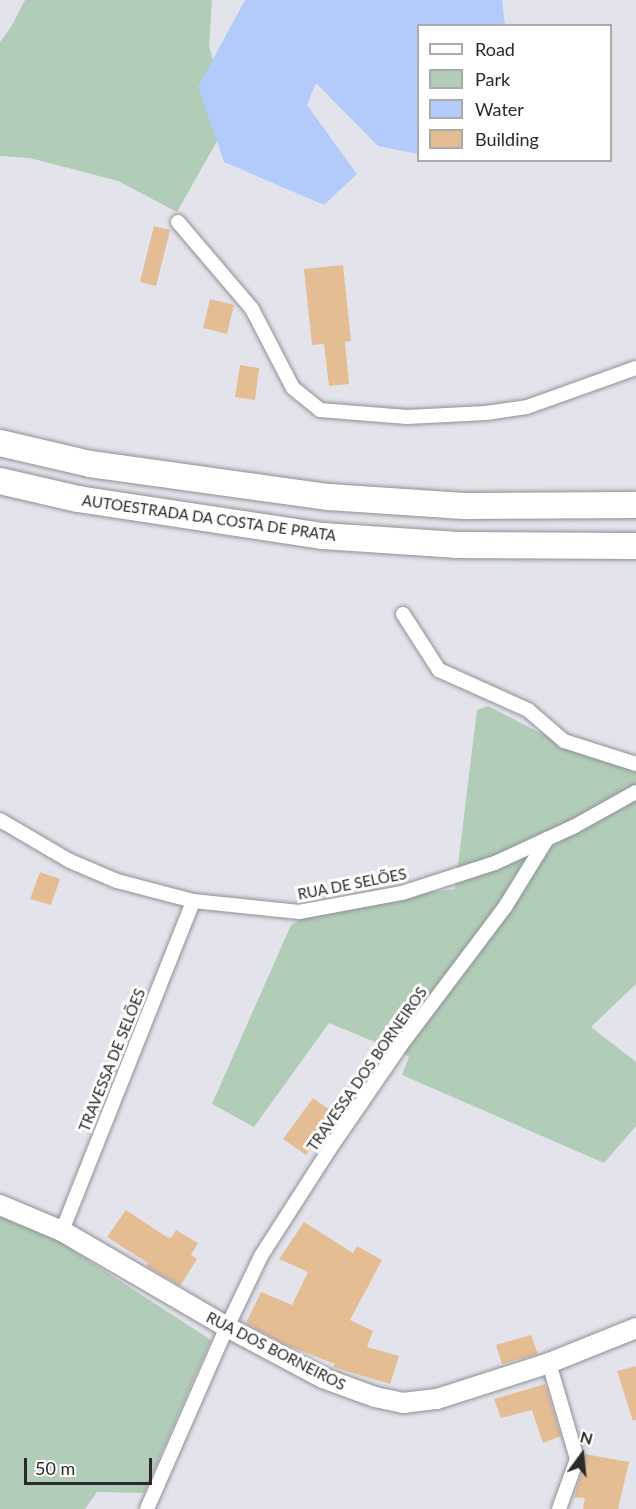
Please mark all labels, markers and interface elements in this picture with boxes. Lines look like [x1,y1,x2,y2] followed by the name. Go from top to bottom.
[417,24,612,162] legend
[475,38,515,60] text: Road
[475,68,510,90] text: Park
[475,98,524,120] text: Water
[475,128,539,150] text: Building
[80,491,338,545] street label: AUTOESTRADA DA COSTA DE PRATA
[296,865,408,903] street label: RUA DE SELÕES
[303,983,431,1155] street label: TRAVESSA DOS BORNEIROS
[75,986,149,1134] street label: TRAVESSA DE SELÕES
[203,1308,349,1394] street label: RUA DOS BORNEIROS
[552,1425,612,1485] north arrow
[578,1426,595,1448] text: N
[27,1446,154,1484] scale bar
[35,1457,75,1479] text: 50 m

